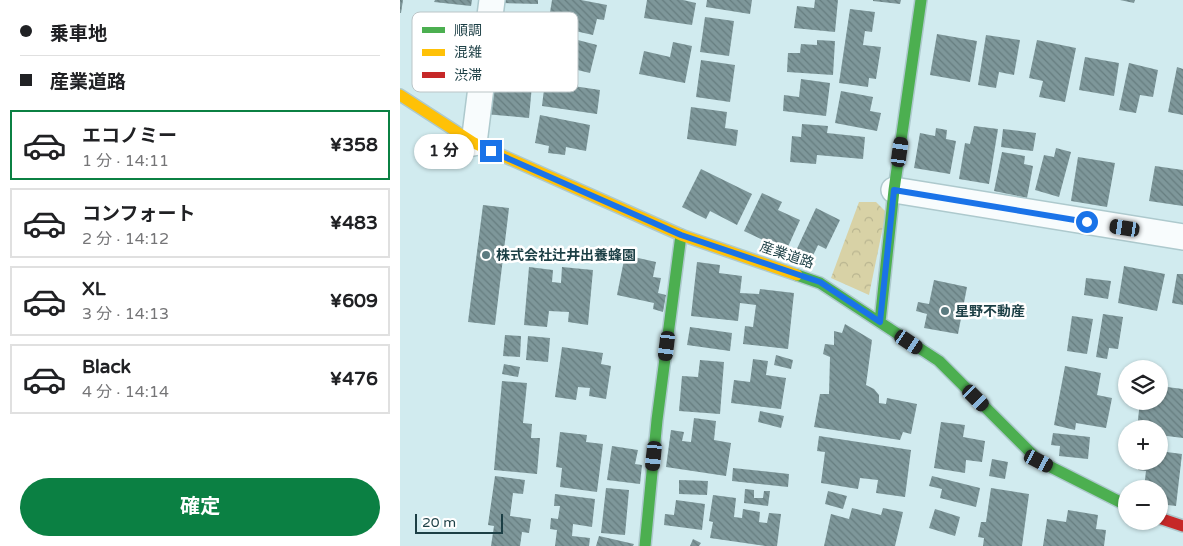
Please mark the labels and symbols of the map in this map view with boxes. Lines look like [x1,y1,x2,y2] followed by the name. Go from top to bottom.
[412,12,578,92] legend
[454,22,482,39] text: 順調
[454,44,482,61] text: 混雑
[454,67,482,84] text: 渋滞
[413,134,474,168] callout: 1 分
[890,136,909,168] car
[480,140,502,162] route end
[1076,211,1098,233] route start
[1109,218,1140,238] car
[758,238,816,272] street label: 産業道路
[496,247,636,264] place label: 株式会社辻井出養蜂園
[480,249,492,261] marker: 株式会社辻井出養蜂園
[955,303,1025,320] place label: 星野不動産
[939,305,951,317] marker: 星野不動産
[892,327,925,357] car
[657,330,676,362] car
[960,382,991,414] car
[644,440,663,472] car
[1022,448,1055,474] car
[415,511,502,534] scale bar

